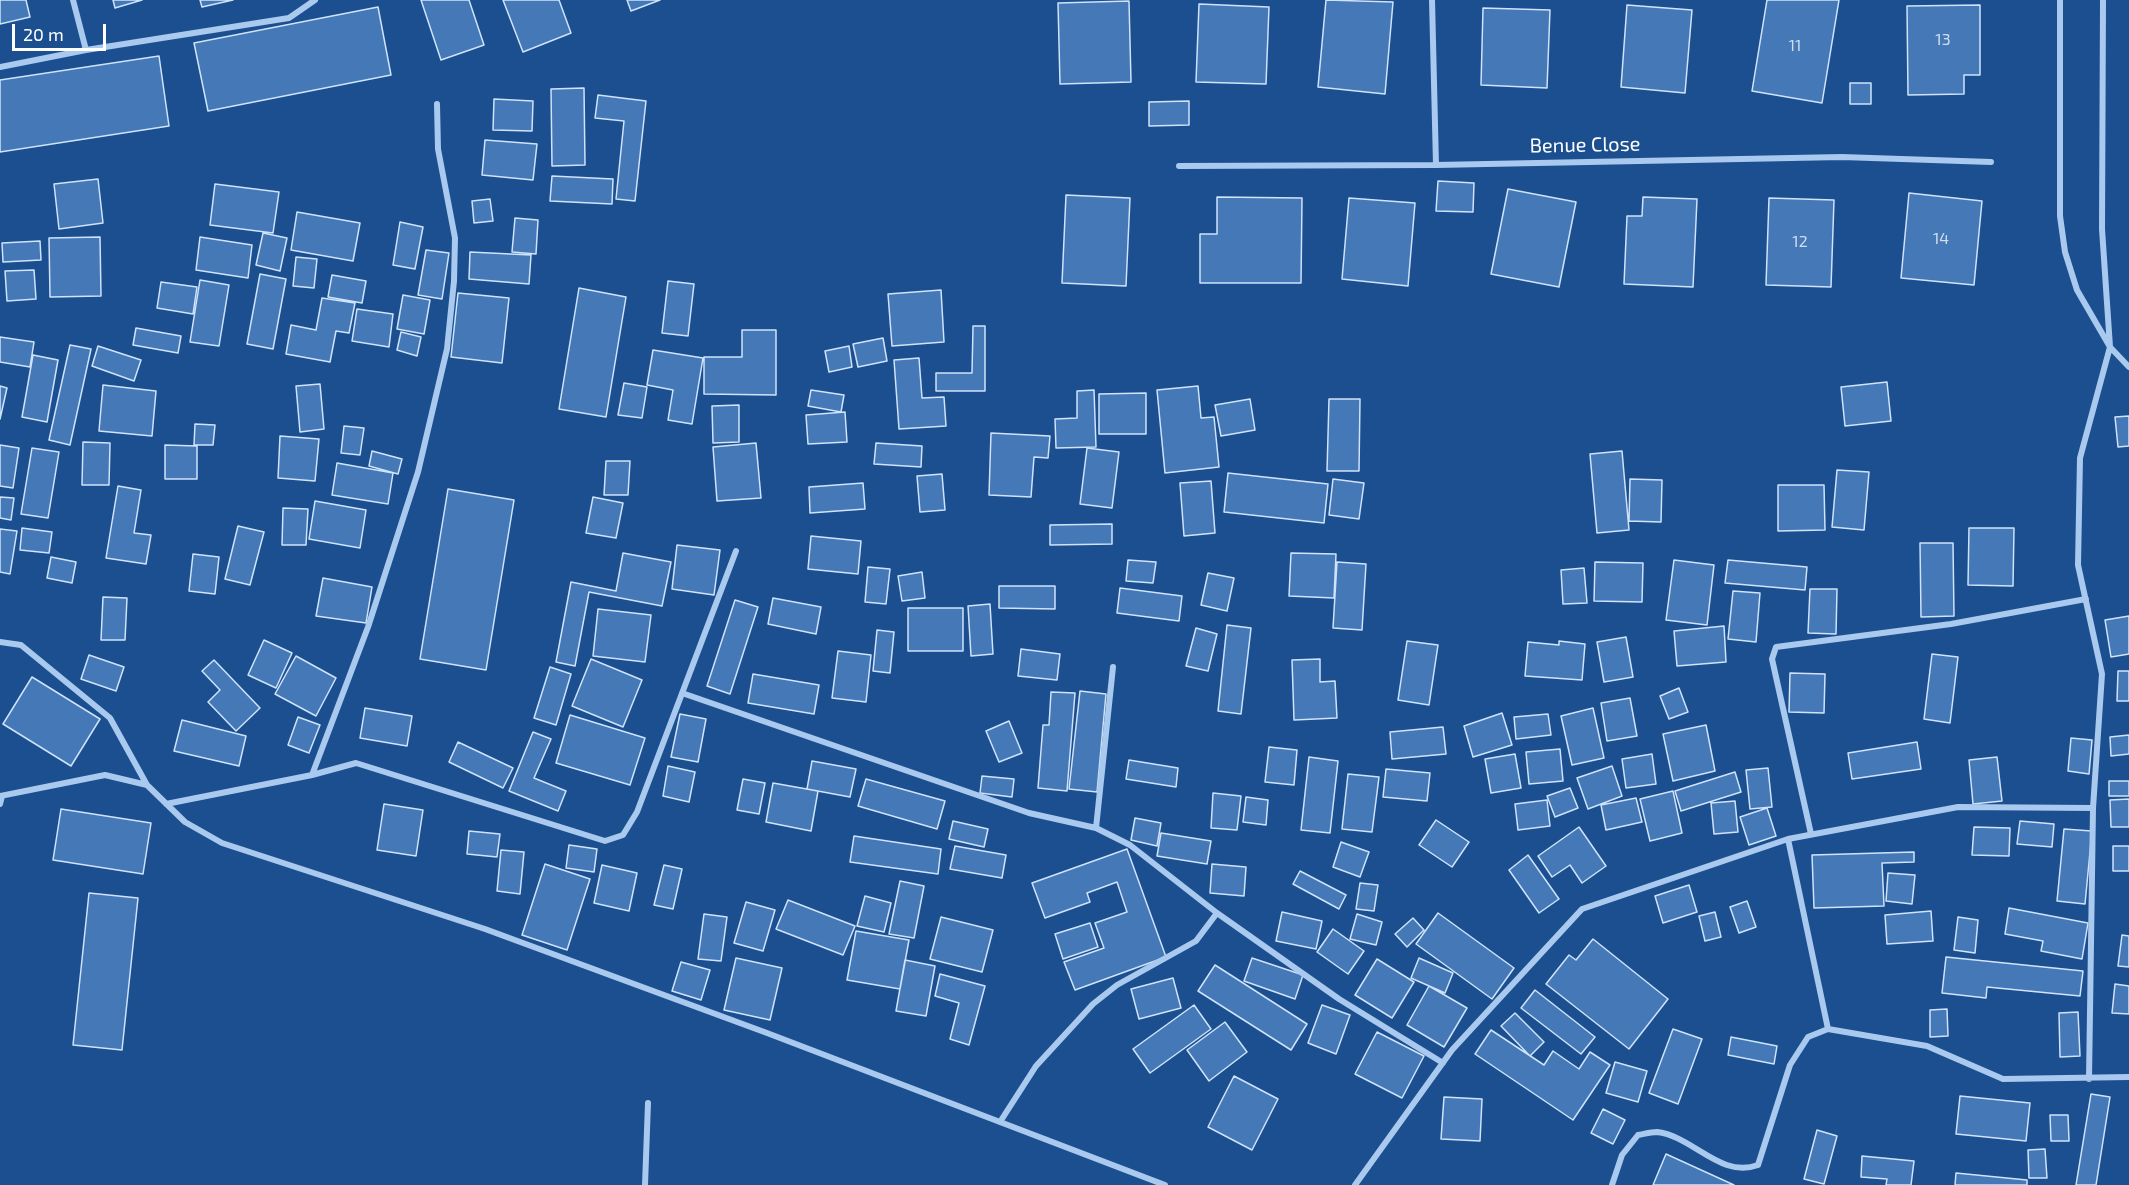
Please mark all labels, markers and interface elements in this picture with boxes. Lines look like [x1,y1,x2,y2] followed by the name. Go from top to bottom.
[15,12,110,50] scale bar
[23,23,64,45] text: 20 m
[1935,30,1951,50] house number: 13
[1789,36,1801,56] house number: 11
[1529,132,1641,158] street label: Benue Close
[1933,229,1949,249] house number: 14
[1792,232,1808,252] house number: 12

